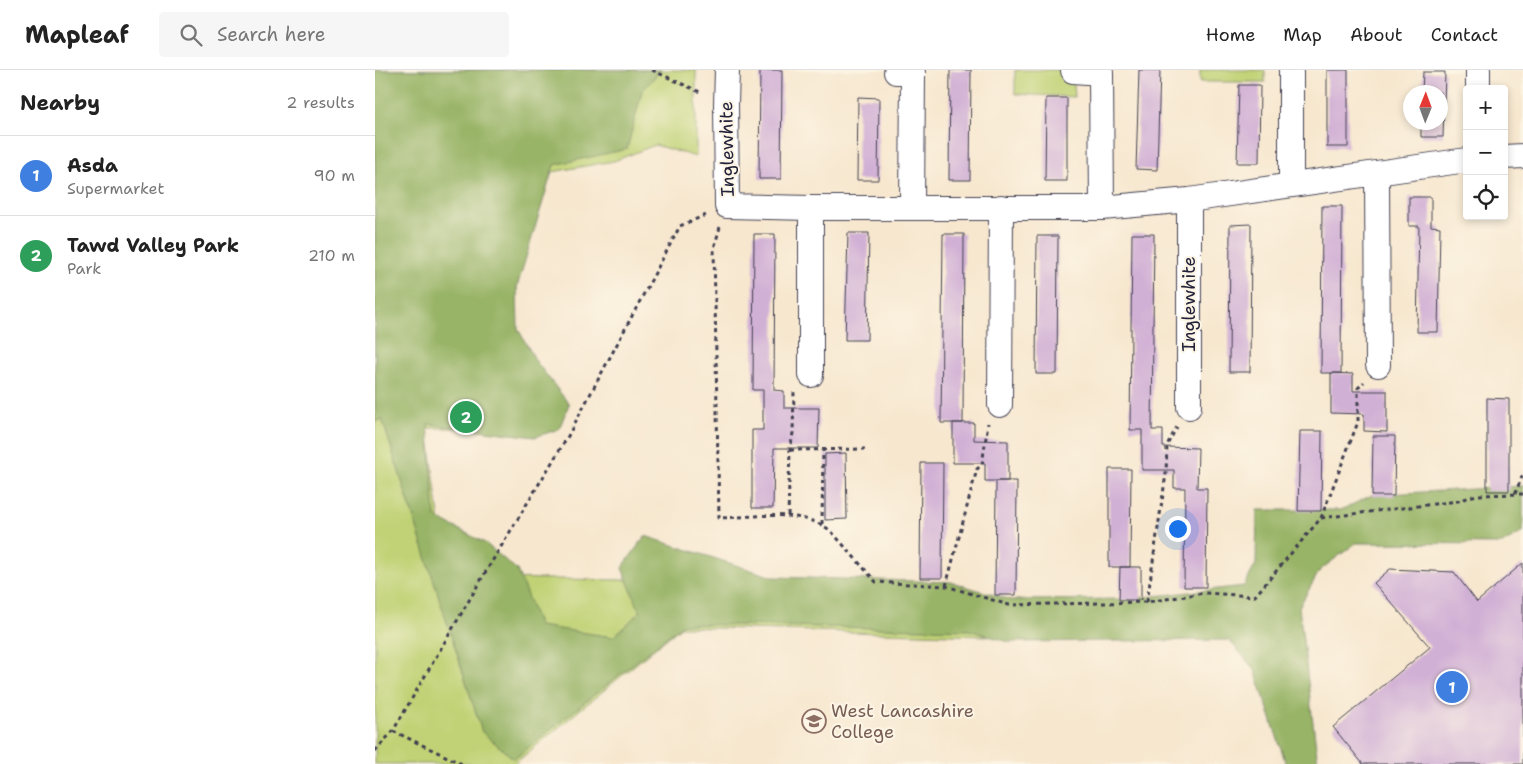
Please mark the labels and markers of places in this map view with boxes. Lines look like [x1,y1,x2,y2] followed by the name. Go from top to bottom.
[450,398,482,436] pin: 2
[1436,668,1468,706] pin: 1
[831,699,974,744] place label: West Lancashire College
[801,708,827,734] school or university icon: West Lancashire College

